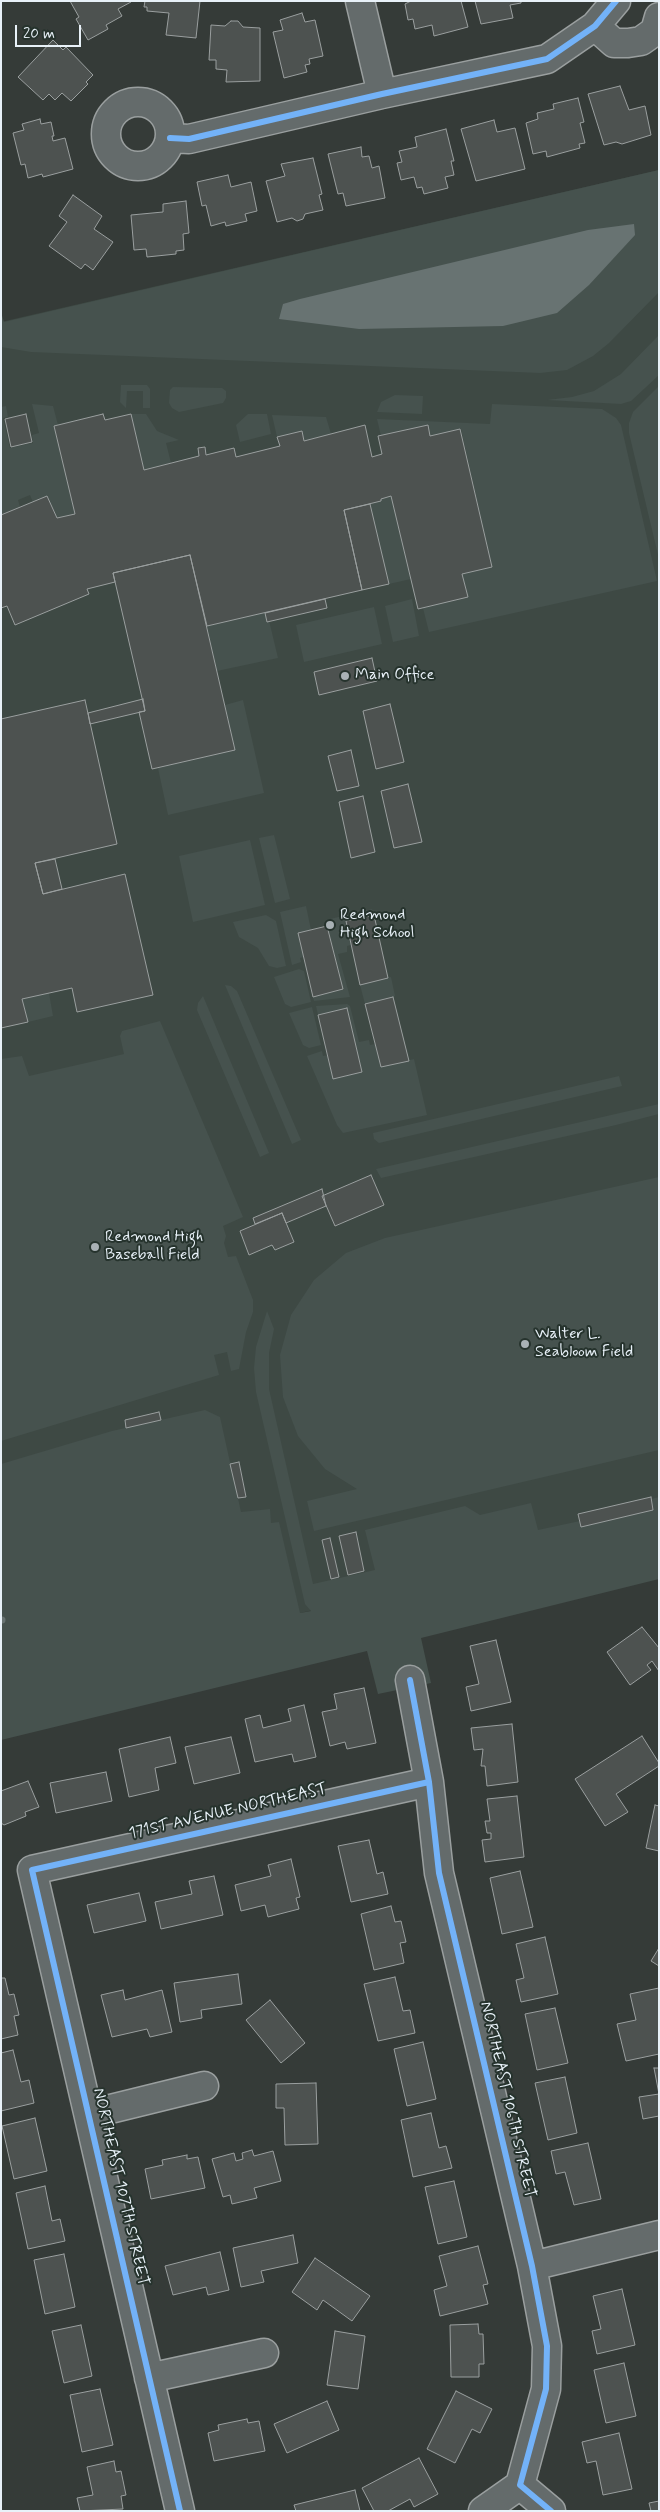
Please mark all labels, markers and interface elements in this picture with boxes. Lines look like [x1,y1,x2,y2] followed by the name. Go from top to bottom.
[18,15,84,47] scale bar
[23,24,55,44] text: 20 m
[355,666,434,686] place label: Main Office
[339,670,351,682] marker: Main Office
[340,906,415,944] place label: Redmond High School
[324,919,336,931] marker: Redmond High School
[105,1228,203,1266] place label: Redmond High Baseball Field
[89,1241,101,1253] marker: Redmond High Baseball Field
[535,1325,633,1363] place label: Walter L. Seabloom Field
[519,1338,531,1350] marker: Walter L. Seabloom Field
[127,1780,329,1844] street label: 171ST AVENUE NORTHEAST
[475,2000,539,2200] street label: NORTHEAST 106TH STREET
[88,2086,152,2288] street label: NORTHEAST 107TH STREET

